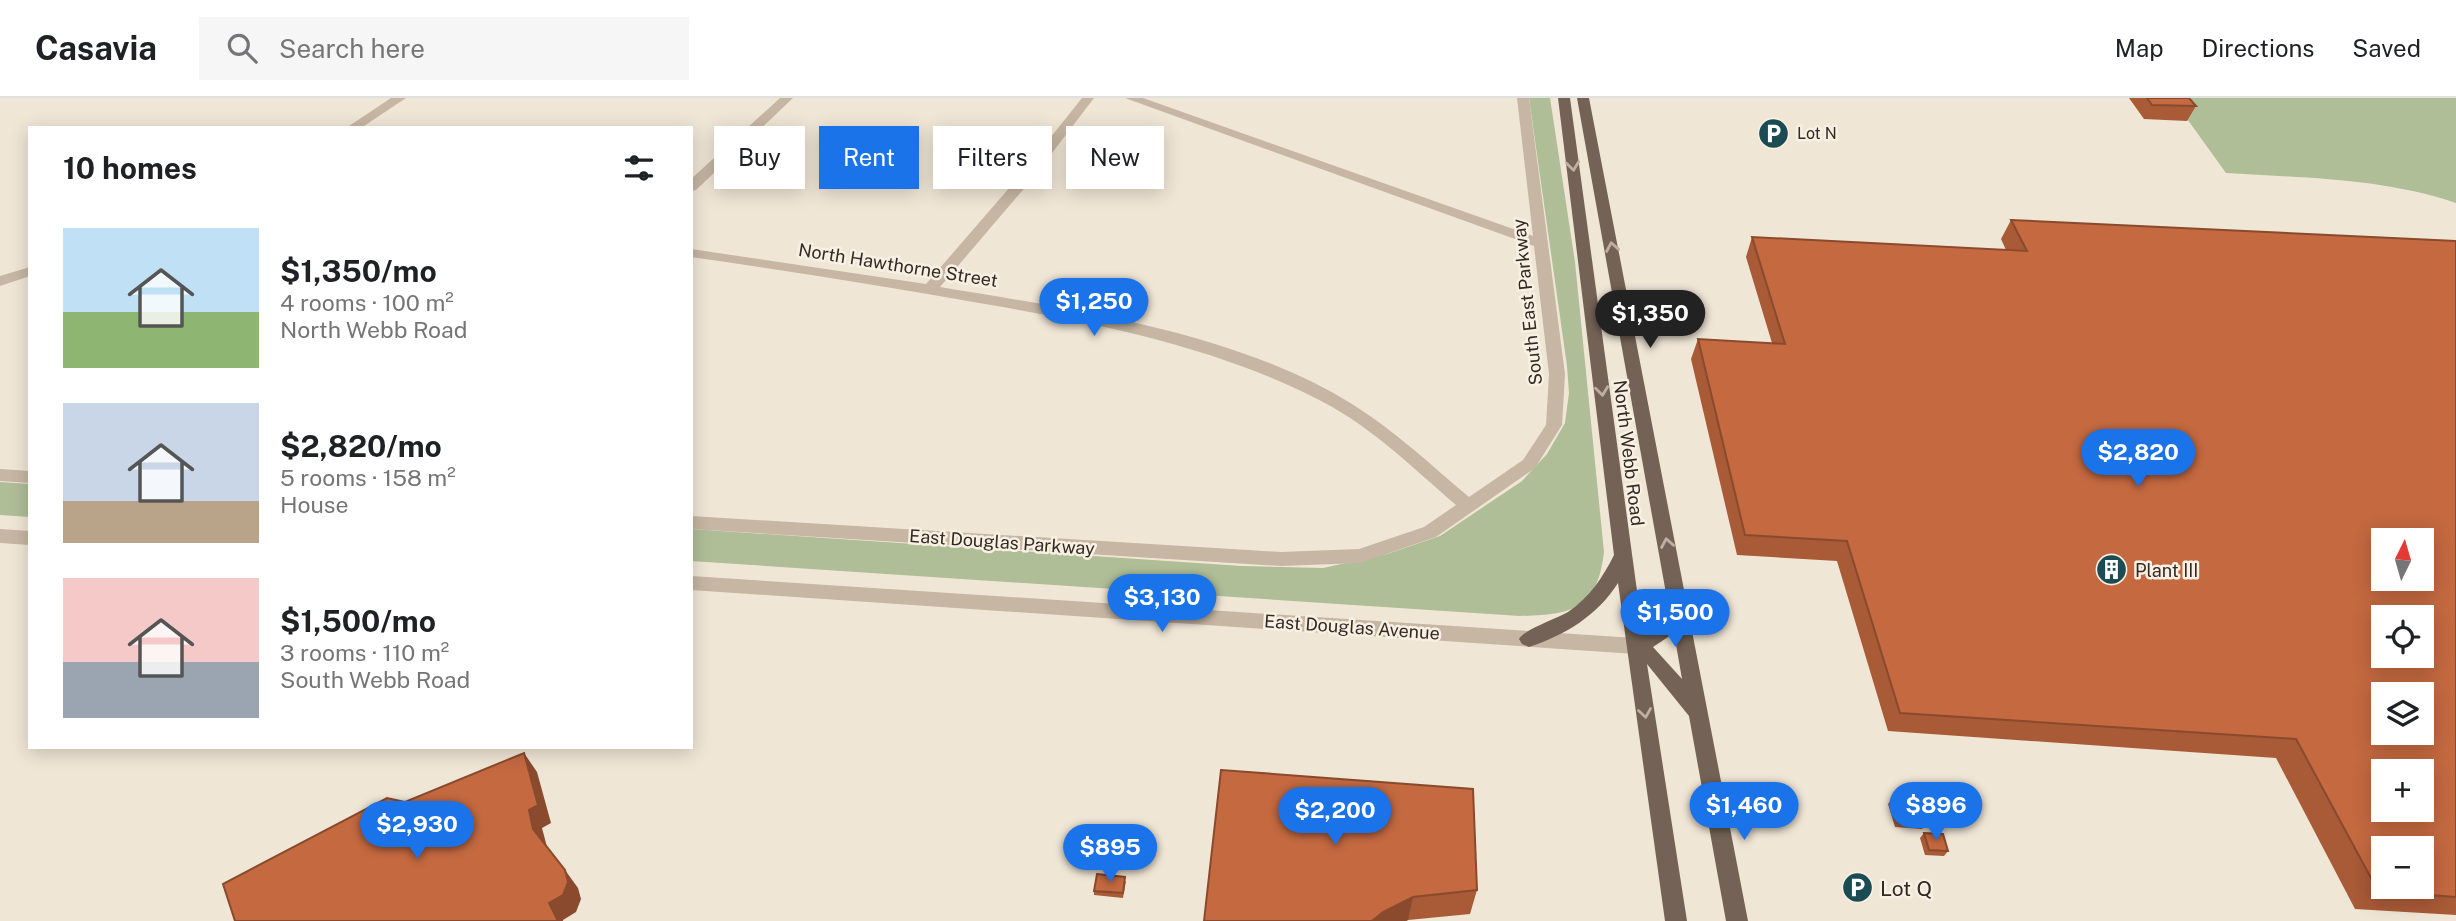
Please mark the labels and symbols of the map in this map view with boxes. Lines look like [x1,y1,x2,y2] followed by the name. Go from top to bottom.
[1757,116,1791,150] parking icon: Lot N
[1797,124,1837,143] place label: Lot N
[1565,160,1580,172] one-way arrow
[1508,217,1546,386] street label: South East Parkway
[797,239,999,291] street label: North Hawthorne Street
[1605,241,1620,252] one-way arrow
[1037,278,1151,338] pin: $1,250
[1593,290,1707,350] pin: $1,350
[1610,379,1648,527] street label: North Webb Road
[1594,385,1609,397] one-way arrow
[2081,430,2195,489] pin: $2,820
[909,525,1096,559] street label: East Douglas Parkway
[2371,528,2434,592] north arrow
[1660,537,1675,549] one-way arrow
[2095,553,2129,587] building icon: Plant III
[2135,560,2198,581] place label: Plant III
[1105,574,1219,634] pin: $3,130
[1618,589,1732,649] pin: $1,500
[1264,610,1440,644] street label: East Douglas Avenue
[1637,707,1652,719] one-way arrow
[1687,782,1801,842] pin: $1,460
[1895,782,1977,842] pin: $896
[1278,788,1392,847] pin: $2,200
[360,802,474,861] pin: $2,930
[1069,824,1151,884] pin: $895
[1840,871,1874,905] parking icon: Lot Q
[1880,876,1932,901] place label: Lot Q

